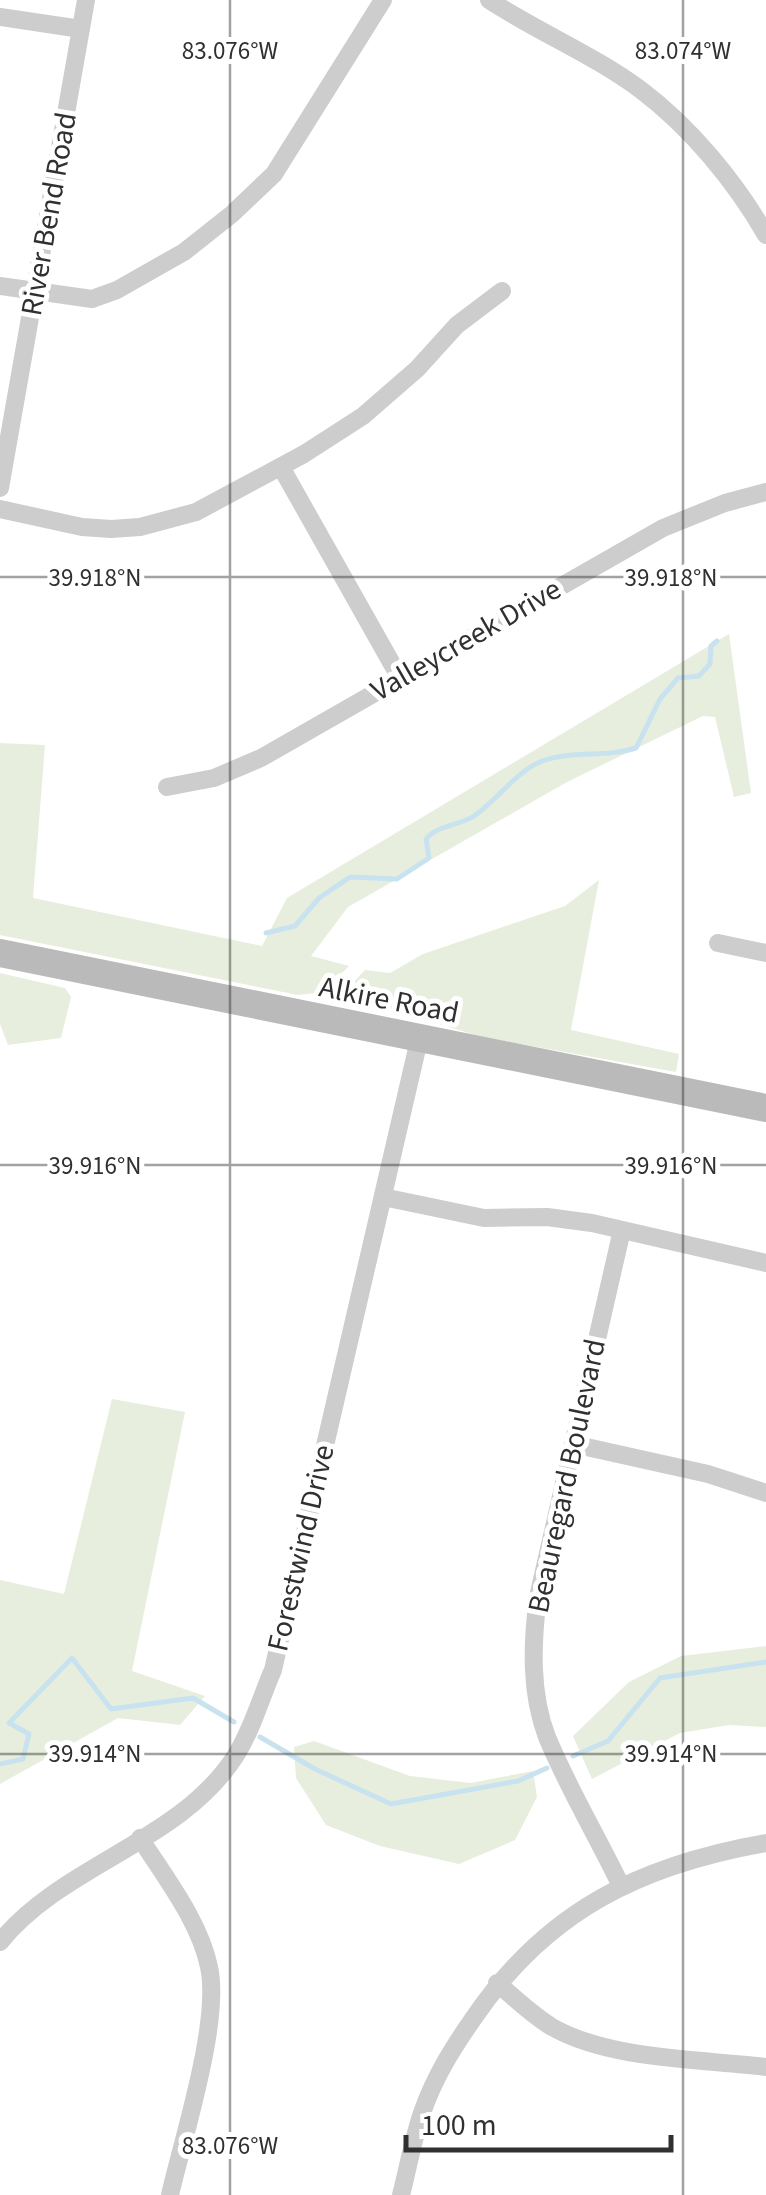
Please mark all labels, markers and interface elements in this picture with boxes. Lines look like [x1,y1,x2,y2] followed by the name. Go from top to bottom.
[182,33,278,69] text: 83.076°W
[635,33,731,69] text: 83.074°W
[10,109,88,319] street label: River Bend Road
[49,560,141,596] text: 39.918°N
[625,560,717,596] text: 39.918°N
[363,568,569,712] street label: Valleycreek Drive
[315,965,463,1035] street label: Alkire Road
[49,1148,141,1184] text: 39.916°N
[625,1148,717,1184] text: 39.916°N
[517,1335,617,1617] street label: Beauregard Boulevard
[256,1440,346,1656] street label: Forestwind Drive
[49,1736,141,1772] text: 39.914°N
[625,1736,717,1772] text: 39.914°N
[406,2090,671,2152] scale bar
[421,2104,497,2147] text: 100 m
[182,2128,278,2164] text: 83.076°W

